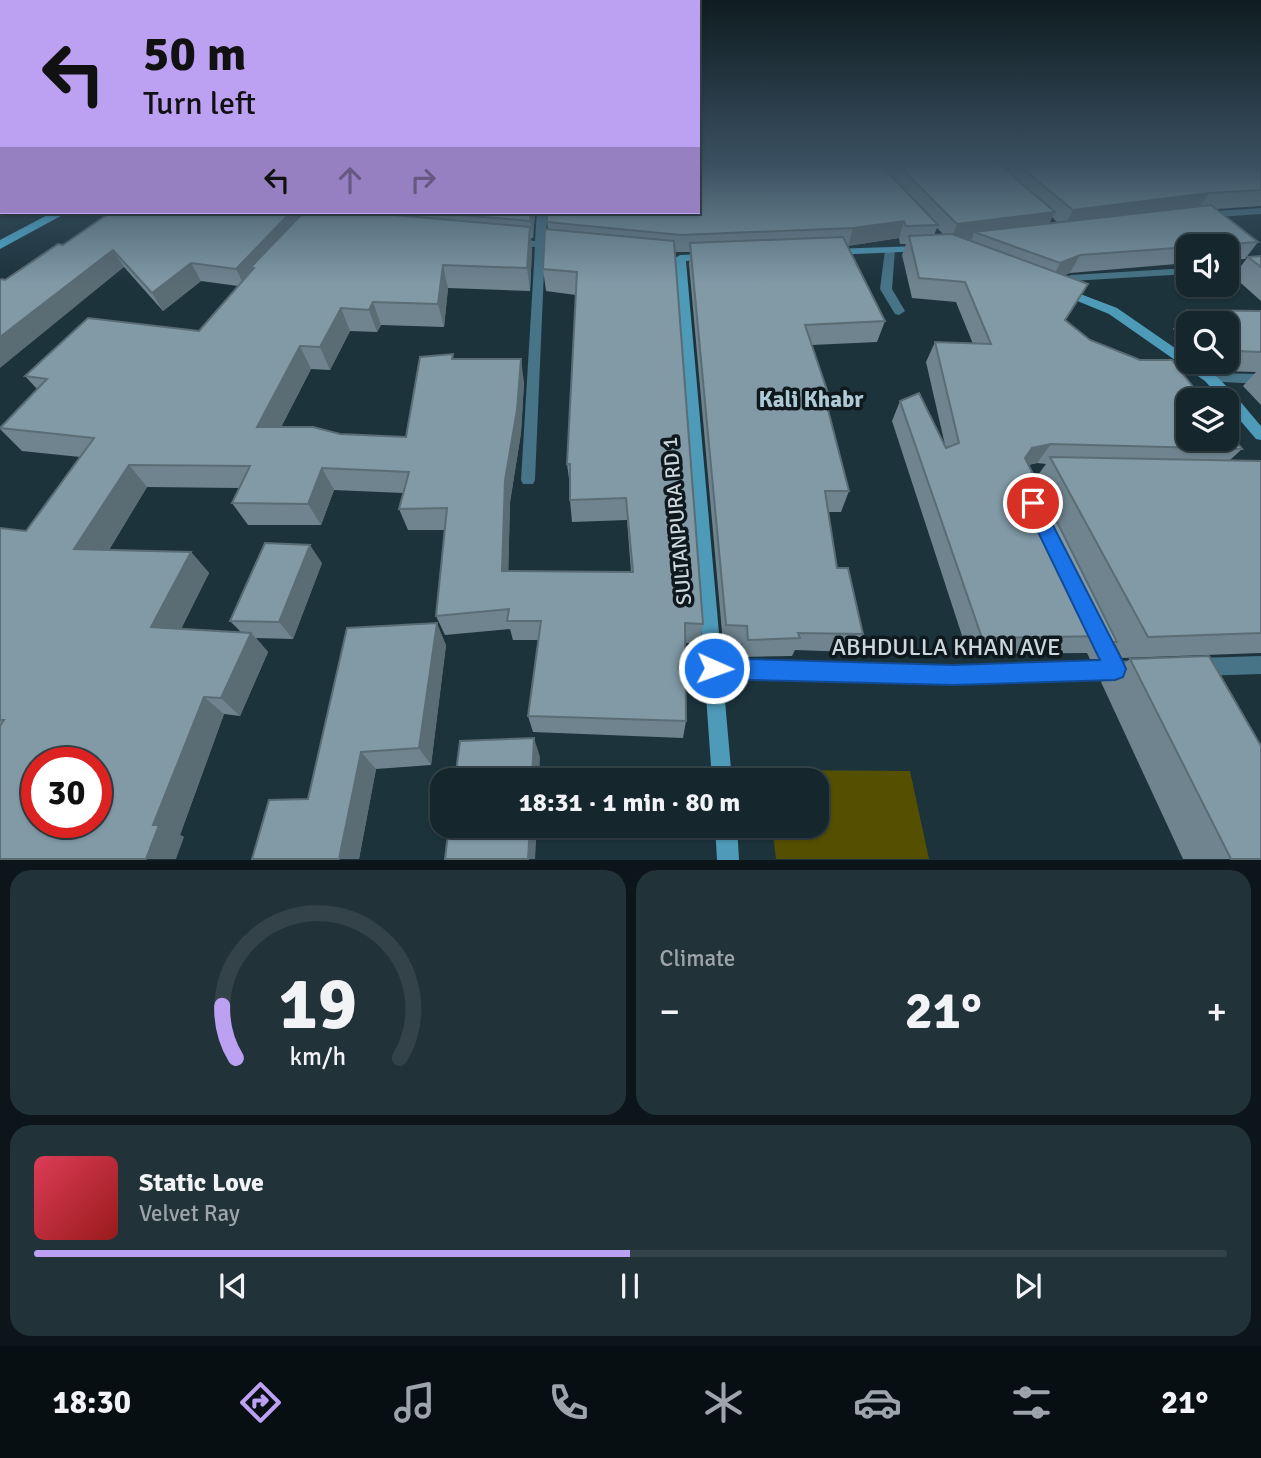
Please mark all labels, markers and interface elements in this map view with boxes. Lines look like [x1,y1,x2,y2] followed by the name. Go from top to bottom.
[143,24,246,84] text: 50 m
[28,28,119,119] icon: left
[143,84,256,123] text: Turn left
[258,161,296,199] icon: left
[331,161,369,199] icon: ahead
[404,161,442,199] icon: right
[1176,234,1239,451] map controls
[1176,234,1239,297] button: sound
[1176,311,1239,374] button: search
[759,385,864,414] district label: Kali Khabr
[1176,388,1239,451] button: layers
[657,436,697,606] street label: SULTANPURA RD 1
[1003,473,1063,533] pin
[1014,484,1052,522] icon: arrive
[677,631,751,705] position arrow
[831,632,1061,662] street label: ABHDULLA KHAN AVE
[21,747,112,838] speed limit sign: 30
[519,787,740,819] text: 18:31 · 1 min · 80 m
[660,944,735,973] text: Climate
[278,961,357,1050] text: 19
[905,979,982,1043] text: 21°
[660,988,680,1035] text: −
[1206,988,1227,1035] text: +
[289,1041,346,1072] text: km/h
[139,1167,264,1199] text: Static Love
[139,1199,240,1228] text: Velvet Ray
[214,1267,252,1305] icon: previous
[611,1267,649,1305] icon: pause
[1009,1267,1047,1305] icon: next
[236,1378,285,1427] icon: directions
[390,1378,439,1427] icon: music
[544,1378,593,1427] icon: phone
[699,1378,748,1427] icon: climate
[853,1378,902,1427] icon: car
[1007,1378,1056,1427] icon: filters
[53,1383,131,1422] text: 18:30
[1161,1383,1208,1422] text: 21°

